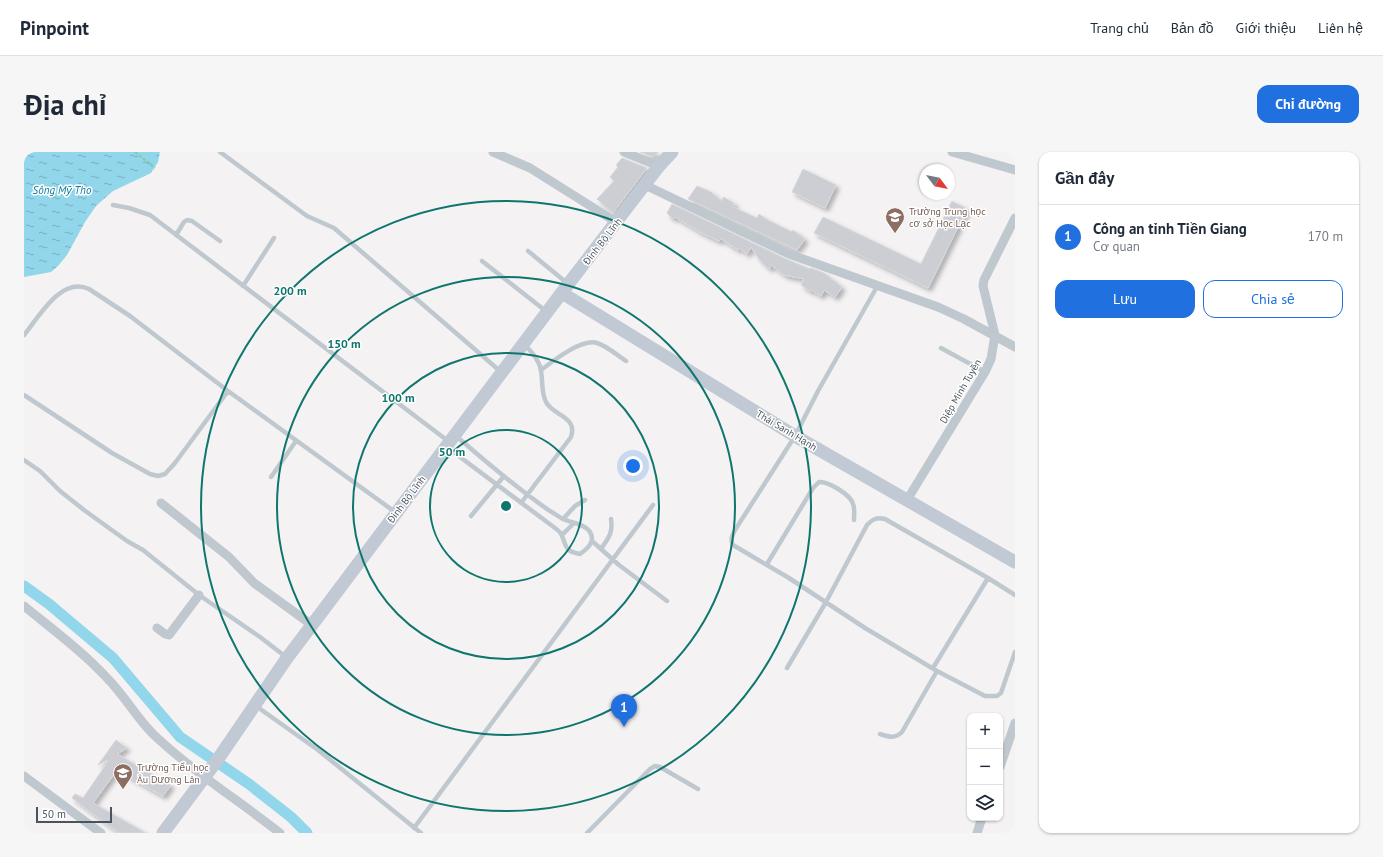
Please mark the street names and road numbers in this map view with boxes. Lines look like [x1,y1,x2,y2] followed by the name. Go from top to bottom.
[579,215,625,268] street label: Đinh Bộ Lĩnh
[937,357,984,426] street label: Diệp Minh Tuyền
[754,407,819,454] street label: Thái Sanh Hạnh
[384,473,428,526] street label: Đinh Bộ Lĩnh

